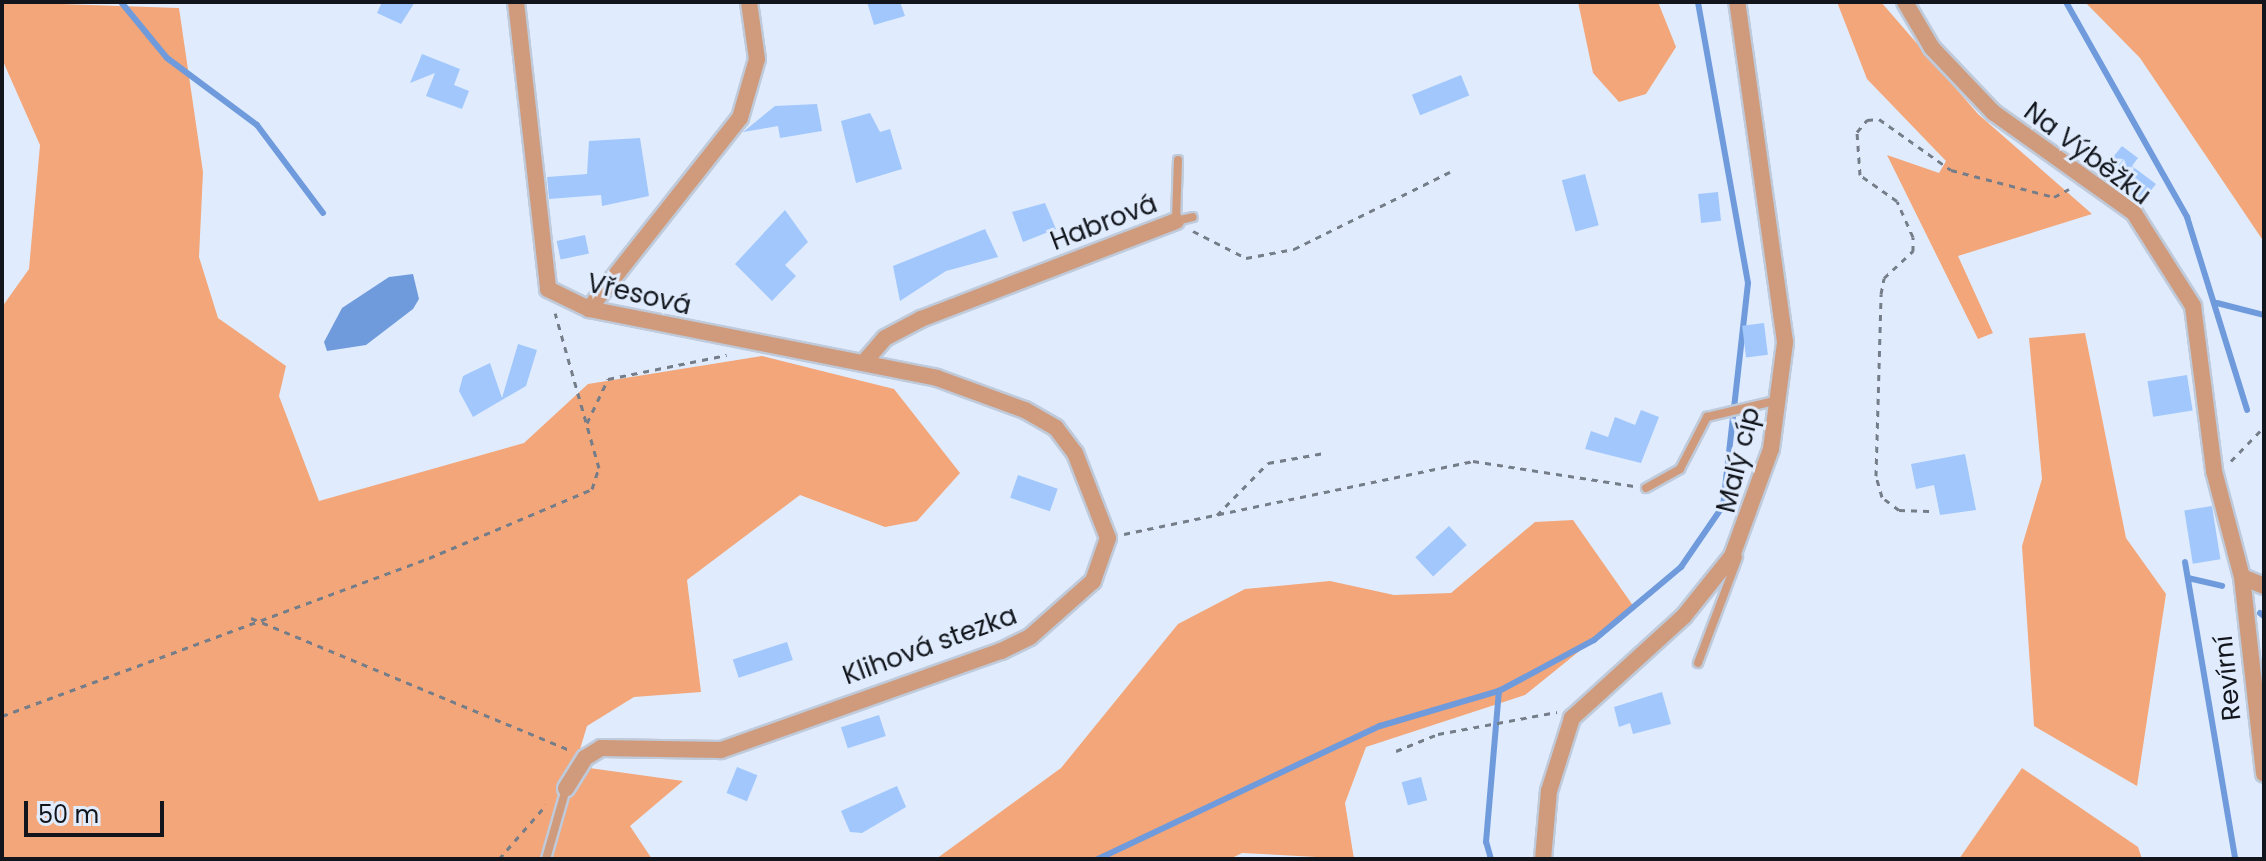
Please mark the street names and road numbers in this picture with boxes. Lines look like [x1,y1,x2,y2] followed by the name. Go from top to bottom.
[2017,96,2157,212] street label: Na Výběžku
[1046,188,1162,258] street label: Habrová
[584,268,694,322] street label: Vřesová
[1711,404,1767,516] street label: Malý cíp
[839,600,1021,692] street label: Klihová stezka
[2208,634,2248,722] street label: Revírní

